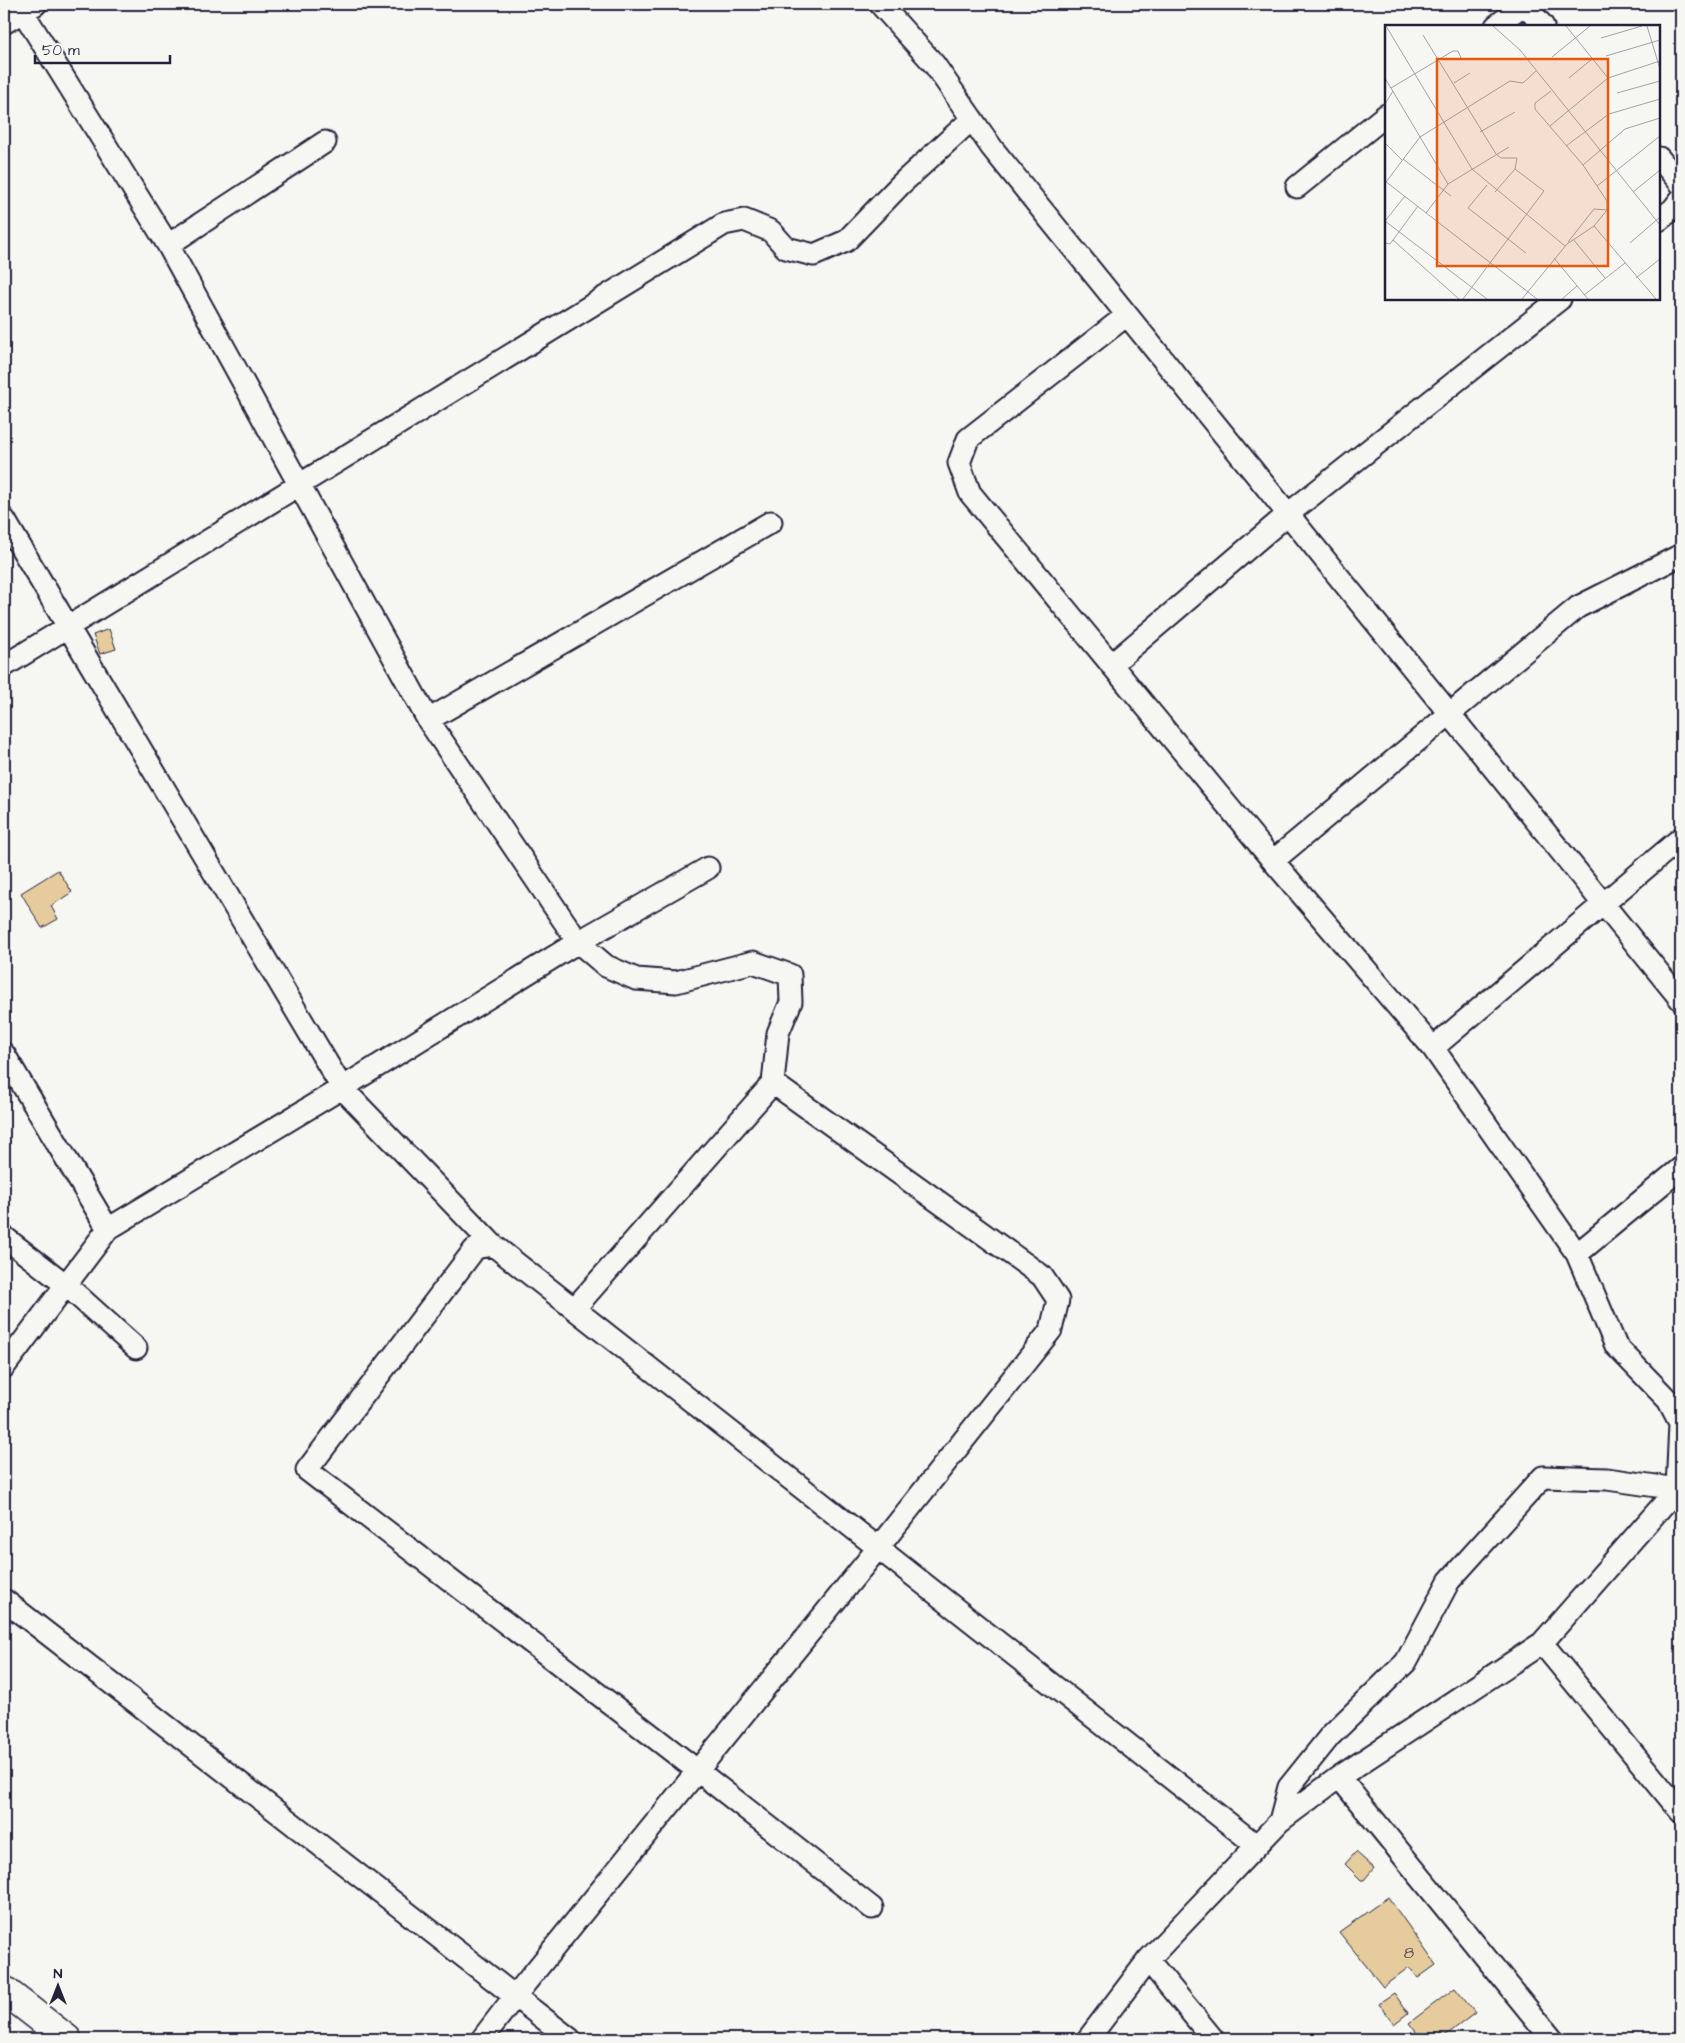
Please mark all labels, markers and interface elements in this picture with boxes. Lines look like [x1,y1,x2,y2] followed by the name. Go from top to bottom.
[1385,25,1660,300] inset map
[35,32,170,64] scale bar
[42,40,80,61] text: 50 m
[1404,1942,1414,1964] house number: 8
[32,1960,82,2010] north arrow
[54,1964,63,1984] text: N

